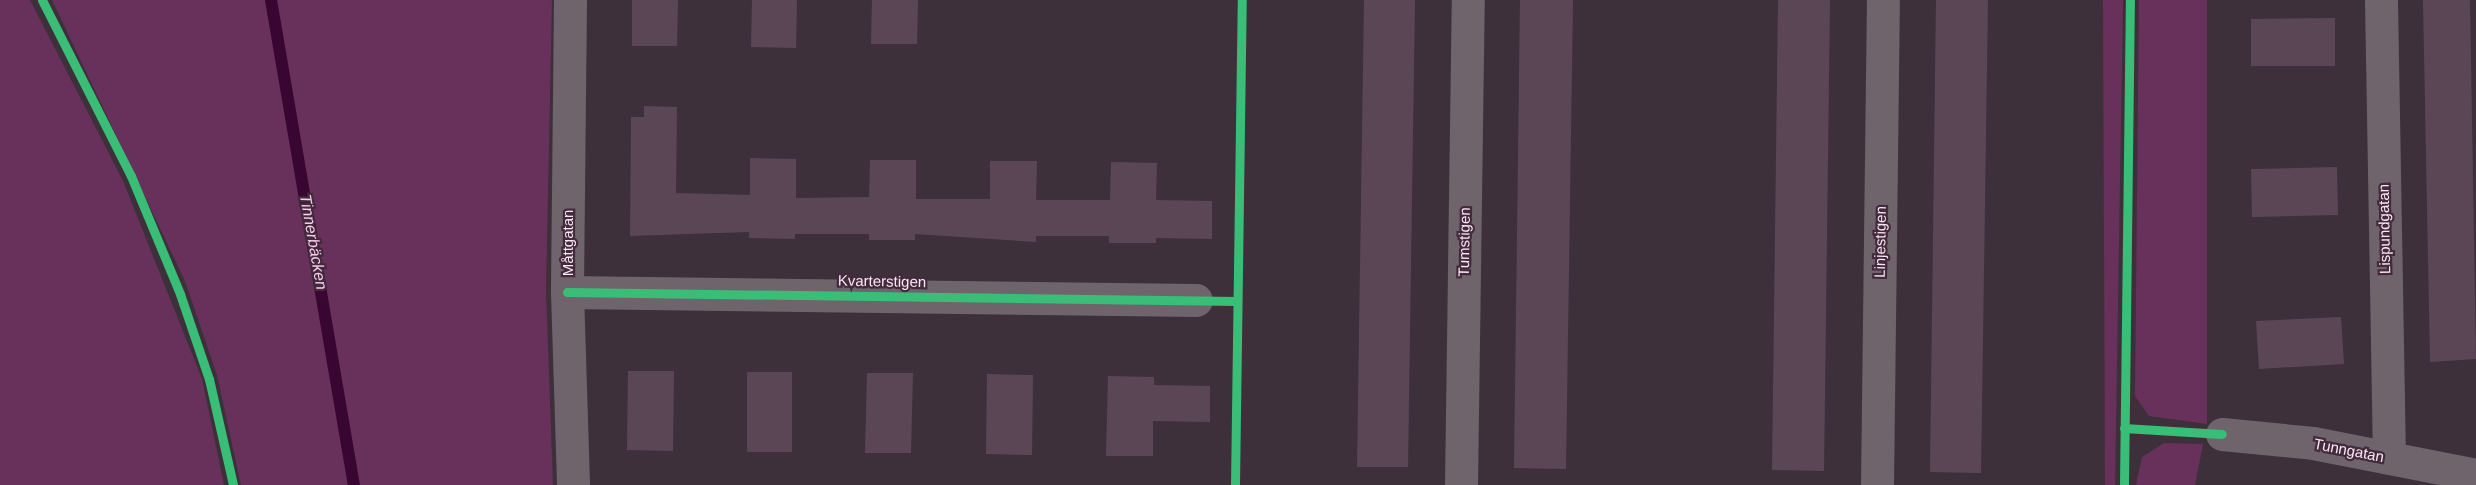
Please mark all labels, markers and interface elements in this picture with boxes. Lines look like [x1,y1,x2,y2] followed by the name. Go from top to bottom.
[2374,184,2394,274] street label: Lispundgatan
[295,193,331,291] water label: Tinnerbäcken
[1870,206,1890,278] street label: Linjestigen
[1454,207,1474,277] street label: Tumstigen
[559,210,577,276] street label: Måttgatan
[838,271,926,291] street label: Kvarterstigen
[2312,434,2386,466] street label: Tunngatan

